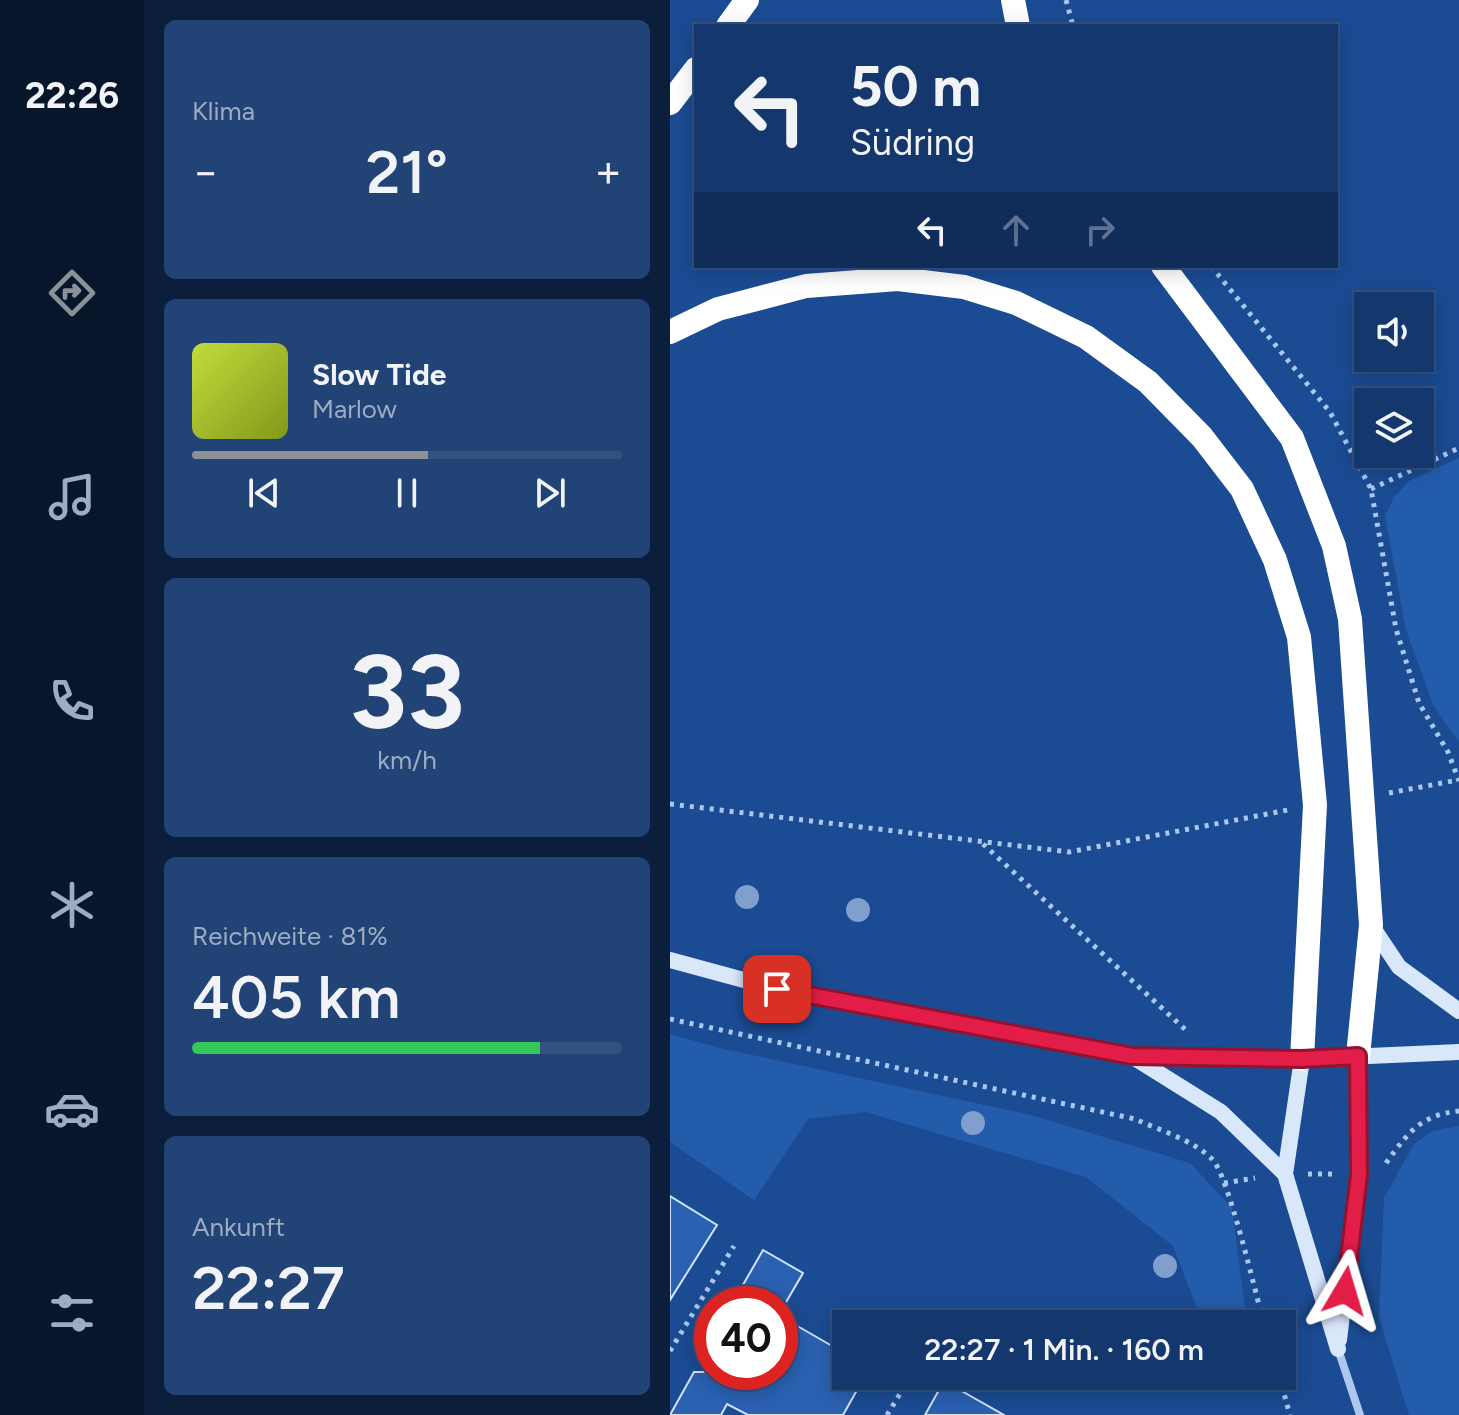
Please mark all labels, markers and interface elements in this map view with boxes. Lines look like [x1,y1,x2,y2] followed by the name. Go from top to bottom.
[850,53,981,120] text: 50 m
[718,56,822,160] icon: left
[25,74,119,117] text: 22:26
[192,95,255,127] text: Klima
[850,121,975,164] text: Südring
[366,136,448,208] text: 21°
[192,145,219,198] text: −
[595,145,622,198] text: +
[910,208,954,252] icon: left
[994,208,1038,252] icon: ahead
[1078,208,1122,252] icon: right
[44,265,100,321] icon: directions
[1354,292,1434,468] map controls
[1354,292,1434,372] button: sound
[312,356,446,393] text: Slow Tide
[1354,388,1434,468] button: layers
[312,393,397,425] text: Marlow
[44,469,100,525] icon: music
[242,471,286,515] icon: previous
[385,471,429,515] icon: pause
[528,471,572,515] icon: next
[349,629,465,754] text: 33
[44,673,100,729] icon: phone
[377,744,437,776] text: km/h
[44,877,100,933] icon: climate
[192,920,388,952] text: Reichweite · 81%
[743,955,811,1023] pin
[192,961,400,1033] text: 405 km
[755,967,799,1011] icon: arrive
[44,1081,100,1137] icon: car
[192,1211,285,1243] text: Ankunft
[1303,1249,1387,1333] position arrow
[192,1252,345,1324] text: 22:27
[44,1285,100,1341] icon: filters
[694,1286,798,1390] speed limit sign: 40
[924,1331,1204,1368] text: 22:27 · 1 Min. · 160 m

